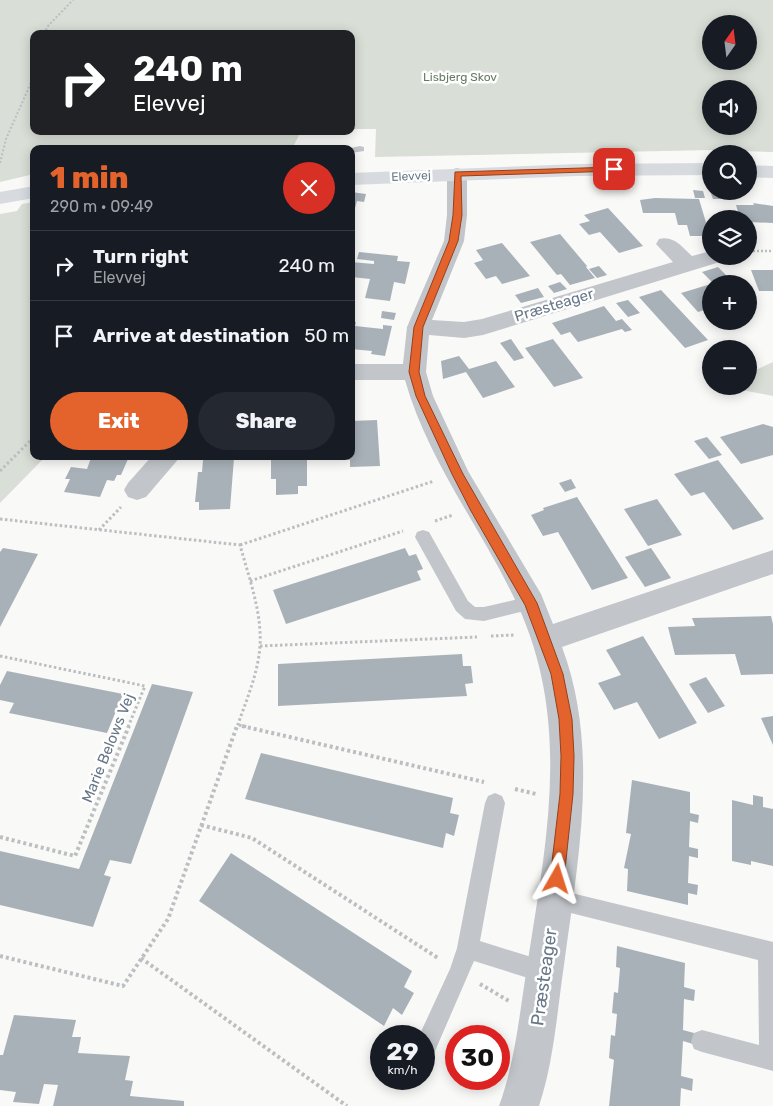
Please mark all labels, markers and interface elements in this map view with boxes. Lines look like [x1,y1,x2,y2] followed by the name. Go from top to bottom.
[702,15,758,70] north arrow
[702,15,757,395] map controls
[133,48,243,90] text: 240 m
[50,50,115,115] icon: right
[423,70,497,84] park label: Lisbjerg Skov
[702,80,757,135] button: sound
[133,90,205,117] text: Elevvej
[702,145,757,200] button: search
[593,148,635,190] pin
[600,155,628,183] icon: arrive
[50,160,128,196] text: 1 min
[283,162,335,214] button: close
[391,168,431,184] street label: Elevvej
[50,197,153,216] text: 290 m · 09:49
[702,210,757,265] button: layers
[93,245,188,268] text: Turn right
[50,252,78,280] icon: right
[279,254,335,277] text: 240 m
[93,268,146,287] text: Elevvej
[702,275,757,330] button: +
[512,284,596,326] street label: Præsteager
[50,322,78,350] icon: arrive
[93,324,289,347] text: Arrive at destination
[304,324,349,347] text: 50 m
[702,340,757,395] button: −
[50,392,188,450] button: Exit
[198,392,335,450] button: Share
[78,691,138,805] street label: Marie Belows Vej
[530,852,582,904] position arrow
[526,927,562,1027] street label: Præsteager
[445,1025,510,1090] speed limit sign: 30
[386,1037,419,1066] text: 29
[388,1063,417,1077] text: km/h

